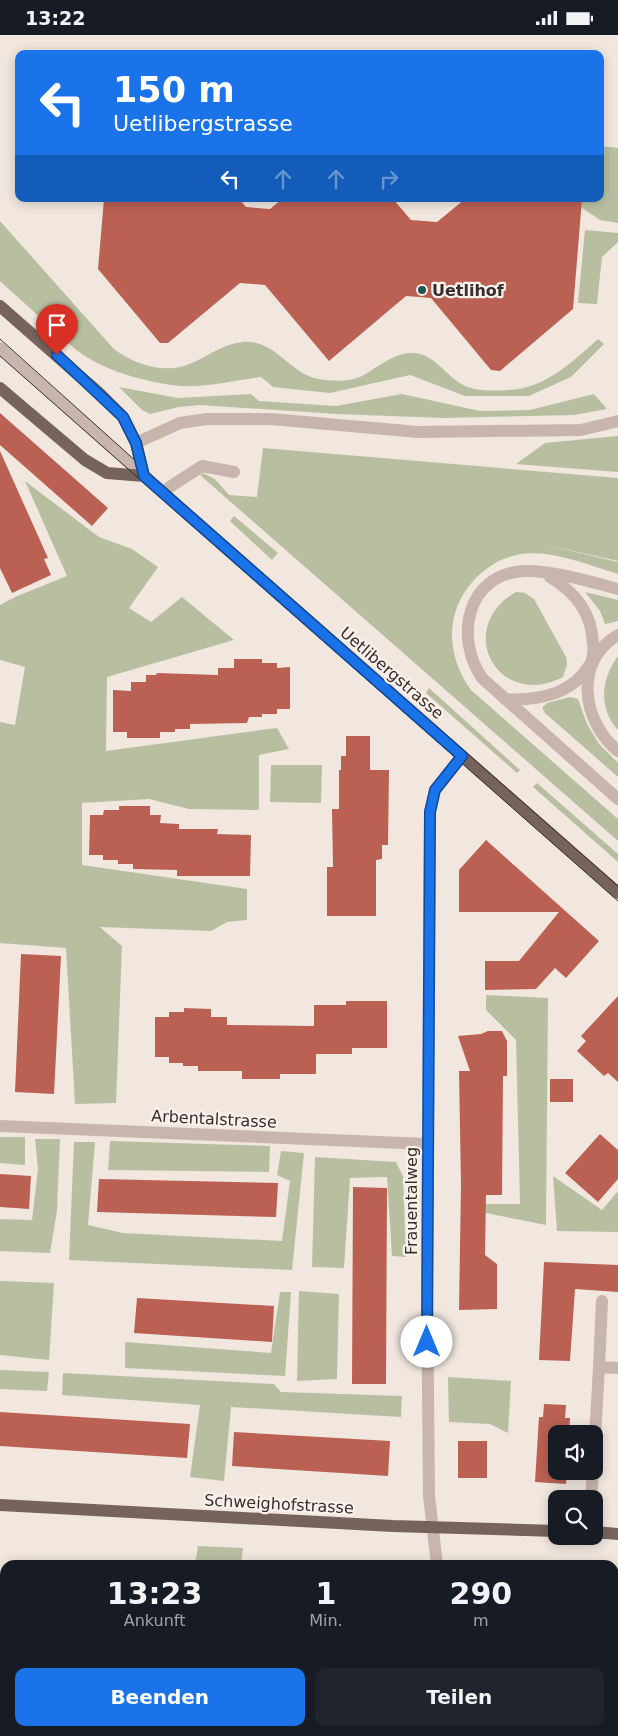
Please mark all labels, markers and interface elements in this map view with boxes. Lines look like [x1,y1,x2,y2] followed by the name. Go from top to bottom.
[25,7,85,29] text: 13:22
[30,70,95,135] icon: left
[113,70,235,110] text: 150 m
[113,111,293,136] text: Uetlibergstrasse
[216,165,244,193] icon: left
[269,165,297,193] icon: ahead
[322,165,350,193] icon: ahead
[375,165,403,193] icon: right
[432,281,505,300] place label: Uetlihof
[416,284,428,296] marker: Uetlihof
[36,304,78,355] pin
[43,311,71,339] icon: arrive
[336,623,448,723] street label: Uetlibergstrasse
[151,1106,277,1132] street label: Arbentalstrasse
[402,1147,421,1255] street label: Frauentalweg
[400,1315,452,1367] position arrow
[548,1425,603,1545] map controls
[548,1425,603,1480] button: sound
[548,1490,603,1545] button: search
[204,1491,354,1517] street label: Schweighofstrasse
[107,1576,202,1611] text: 13:23
[315,1576,336,1611] text: 1
[450,1576,512,1611] text: 290
[124,1611,185,1630] text: Ankunft
[309,1611,343,1630] text: Min.
[473,1611,489,1630] text: m
[15,1668,305,1726] button: Beenden
[315,1668,604,1726] button: Teilen

